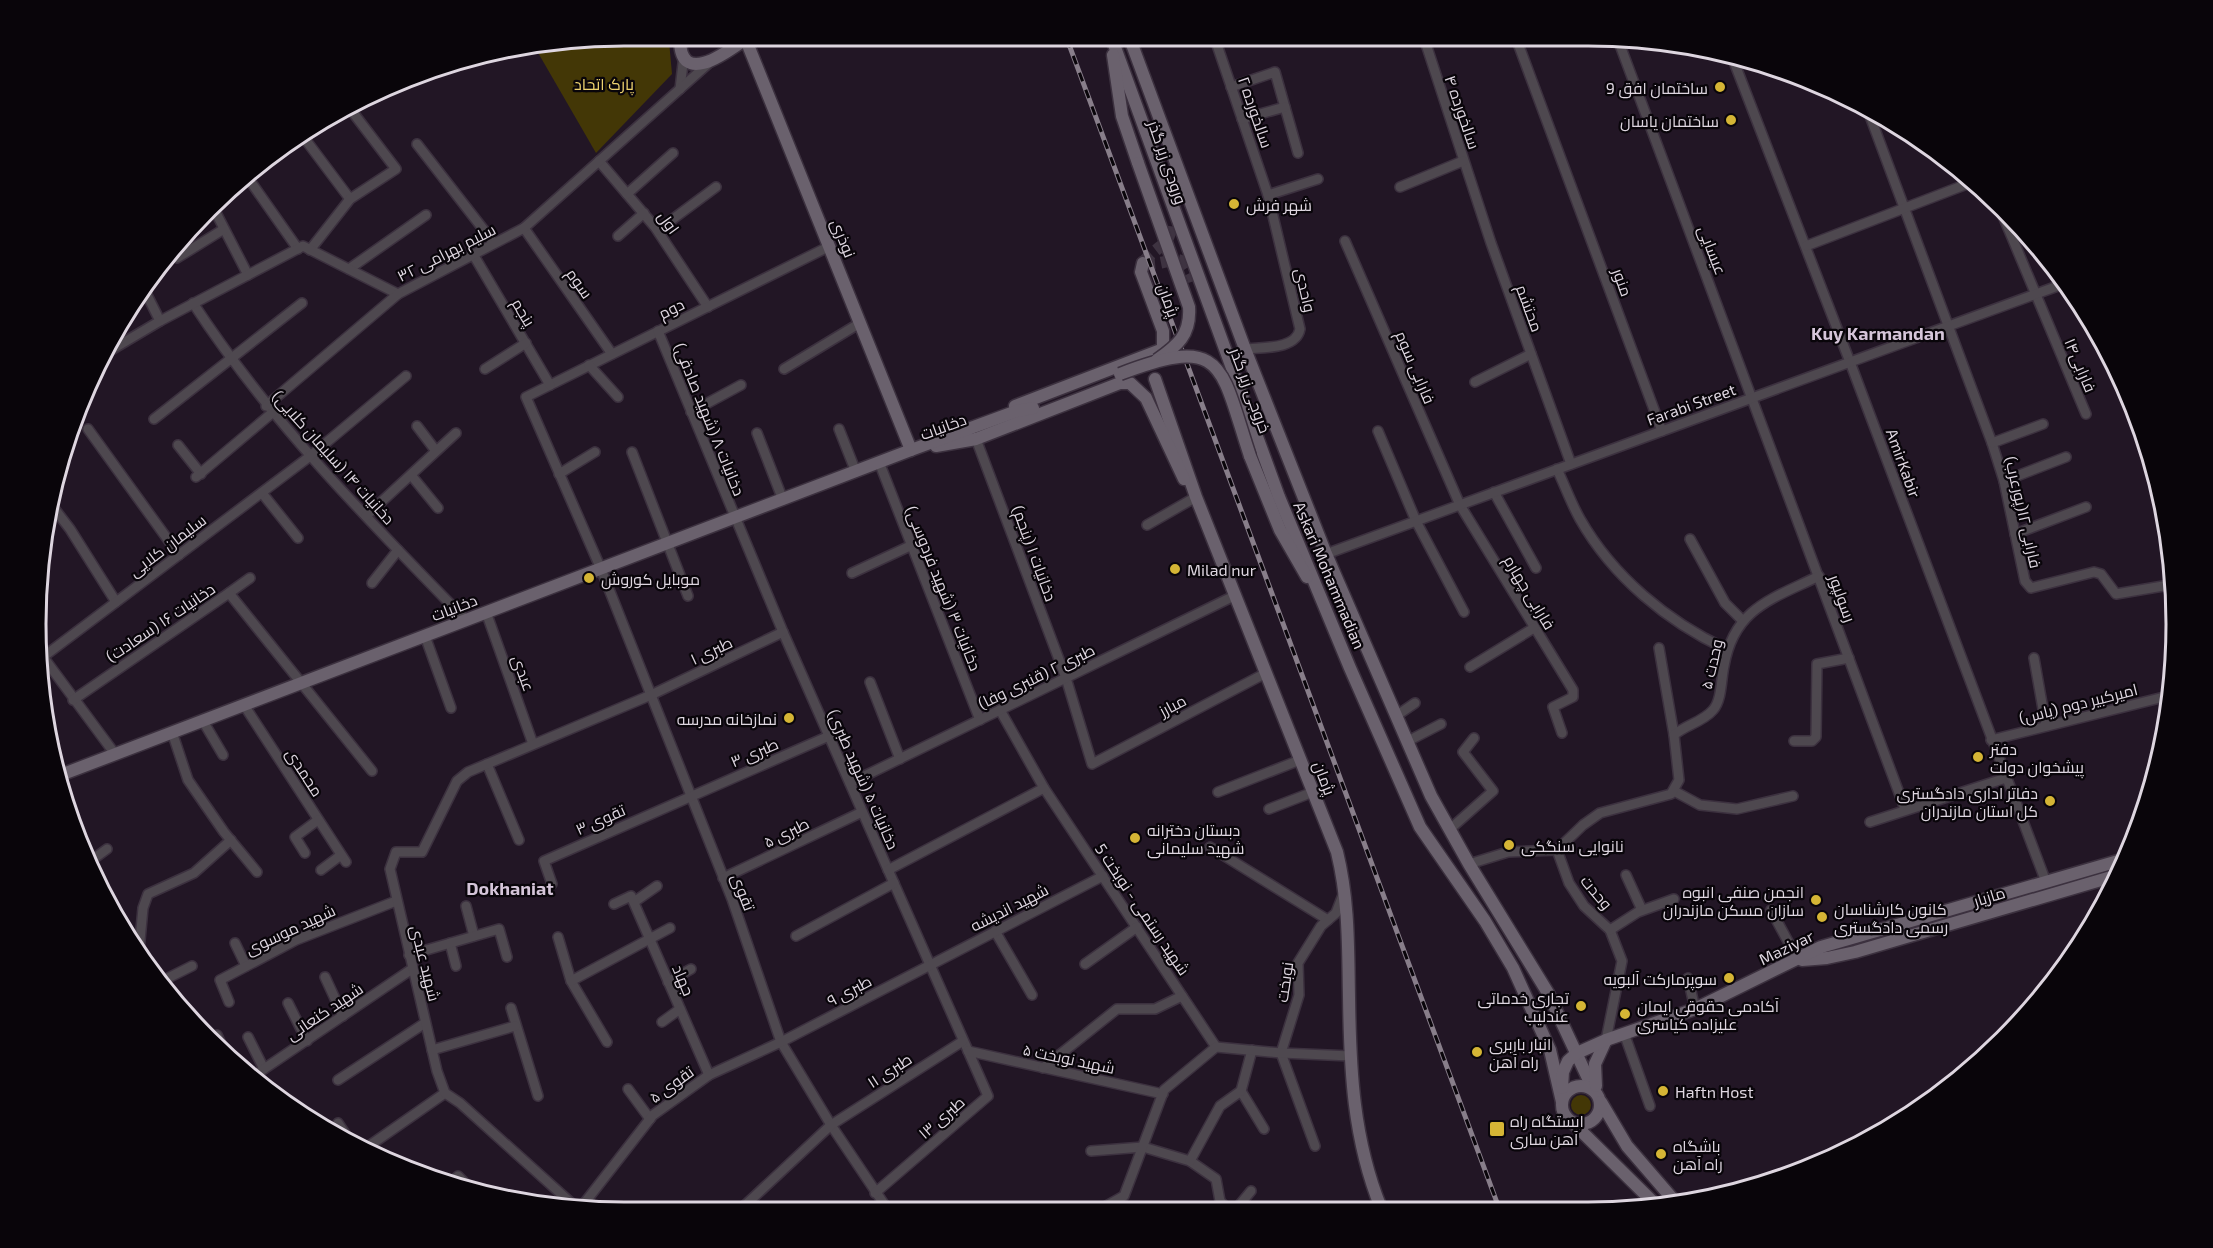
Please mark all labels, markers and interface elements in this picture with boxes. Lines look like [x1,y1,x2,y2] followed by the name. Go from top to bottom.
[1441,73,1484,152] street label: سالخورده ۴
[574,74,635,96] park label: پارک اتحاد
[1234,74,1277,151] street label: سالخورده ۲
[1606,78,1708,99] place label: ساختمان افق 9
[1713,80,1727,94] marker: ساختمان افق 9
[1620,111,1719,132] place label: ساختمان یاسان
[1724,113,1738,127] marker: ساختمان یاسان
[1143,116,1191,207] street label: ورودی زیر گذر
[1246,195,1312,216] place label: شهر فرش
[1227,197,1241,211] marker: شهر فرش
[653,207,684,238] street label: اول
[826,216,860,261] street label: نوذری
[394,219,500,288] street label: سلیم بهرامی ۳۲
[1693,223,1731,278] street label: عیسایی
[560,264,597,303] street label: سوم
[1608,264,1637,299] street label: منور
[1290,266,1320,314] street label: واحدی
[1151,280,1184,321] street label: پژمان
[1510,282,1547,335] street label: محتشم
[655,294,688,325] street label: دوم
[506,295,540,332] street label: پنجم
[1811,322,1945,344] district label: Kuy Karmandan
[1389,328,1440,408] street label: فارابی سوم
[2059,335,2101,396] street label: فارابی۱۴‌
[669,340,749,499] street label: دخانیات ۸ (شهید صادقی)
[1225,344,1275,436] street label: خروجی زیر گذر
[1644,379,1738,429] street label: Farabi Street
[267,386,399,529] street label: دخانیات ۱۴ (سلیمان کلایی)
[917,409,969,444] street label: دخانیات
[1883,426,1925,501] street label: AmirKabir
[1999,454,2046,571] street label: فارابی ۱۲(پورعرب)
[1290,498,1370,652] street label: Askari Mohammadian
[900,503,986,674] street label: دخانیات ۳ (شهید فردوسی)
[1006,503,1061,604] street label: دخانیات ۱ (پنجم)
[125,510,211,582] street label: سلیمان کلایی
[1498,551,1560,634] street label: فارابی چهارم
[1187,560,1257,579] place label: Milad nur
[1168,562,1182,576] marker: Milad nur
[601,569,700,590] place label: موبایل کوروش
[582,571,596,585] marker: موبایل کوروش
[1823,571,1860,625] street label: رسولپور
[102,579,219,666] street label: دخانیات ۱۶ (سعادت)
[428,590,480,625] street label: دخانیات
[687,632,736,670] street label: طبری ۱
[1696,637,1727,691] street label: وحدت ۵
[974,639,1098,714] street label: طبری ۲ (قنبری وفا)
[507,652,539,694] street label: عبدی
[2017,679,2140,730] street label: امیرکبیر دوم (یاس)
[1154,690,1189,721] street label: مبارز
[823,706,903,853] street label: دخانیات ۵ (شهید طبری)
[677,709,777,729] place label: نمازخانه مدرسه
[782,711,796,725] marker: نمازخانه مدرسه
[727,733,782,772] street label: طبری ۳
[1989,739,2085,779] place label: دفتر پیشخوان دولت
[281,744,328,801] street label: محمدی
[1971,750,1985,764] marker: دفتر پیشخوان دولت
[1307,758,1340,799] street label: پژمان
[1897,783,2038,822] place label: دفاتر اداری دادگستری کل استان مازندران
[2043,794,2057,808] marker: دفاتر اداری دادگستری کل استان مازندران
[572,799,629,840] street label: تقوی ۳
[760,813,813,853] street label: طبری ۵
[1147,820,1244,859] place label: دبستان دخترانه شهید سلیمانی
[1128,831,1142,845] marker: دبستان دخترانه شهید سلیمانی
[1521,836,1624,857] place label: نانوایی سنگکی
[1502,838,1516,852] marker: نانوایی سنگکی
[1090,840,1194,980] street label: شهید رستمی - نوبخت 5
[726,871,760,915] street label: تقوی
[1576,871,1617,914] street label: وحدت
[466,877,554,899] district label: Dokhaniat
[967,879,1052,937] street label: شهید اندیشه
[1663,882,1804,921] place label: انجمن صنفی انبوه سازان مسکن مازندران
[1970,882,2008,911] street label: مازیار
[1809,893,1823,907] marker: انجمن صنفی انبوه سازان مسکن مازندران
[1834,899,1948,938] place label: کانون کارشناسان رسمی دادگستری
[242,900,339,960] street label: شهید موسوی
[1815,910,1829,924] marker: کانون کارشناسان رسمی دادگستری
[405,923,445,1003] street label: شهید عبدی
[1756,925,1817,968] street label: Maziyar
[1272,961,1297,1004] street label: نوبخت
[667,962,699,999] street label: جهاد
[1603,969,1717,991] place label: سوپرمارکت آلبویه
[824,970,875,1011] street label: طبری ۹
[1722,971,1736,985] marker: سوپرمارکت آلبویه
[282,978,367,1045] street label: شهید کنعانی
[1477,988,1570,1026] place label: تجاری خدماتی عندلیب
[1637,996,1780,1035] place label: آکادمی حقوقی ایمان علیزاده کیاسری
[1574,999,1588,1013] marker: تجاری خدماتی عندلیب
[1618,1007,1632,1021] marker: آکادمی حقوقی ایمان علیزاده کیاسری
[1489,1034,1551,1073] place label: انبار باربری راه آهن
[1021,1039,1117,1079] street label: شهید نوبخت ۵
[1470,1045,1484,1059] marker: انبار باربری راه آهن
[863,1049,916,1093] street label: طبری ۱۱
[645,1061,699,1108] street label: تقوی ۵
[1675,1082,1754,1101] place label: Haftn Host
[1656,1084,1670,1098] marker: Haftn Host
[914,1092,969,1144] street label: طبری ۱۳
[1510,1111,1584,1150] place label: ایستگاه راه آهن ساری
[1488,1120,1506,1138] marker: ایستگاه راه آهن ساری
[1673,1136,1723,1175] place label: باشگاه راه آهن
[1654,1147,1668,1161] marker: باشگاه راه آهن

